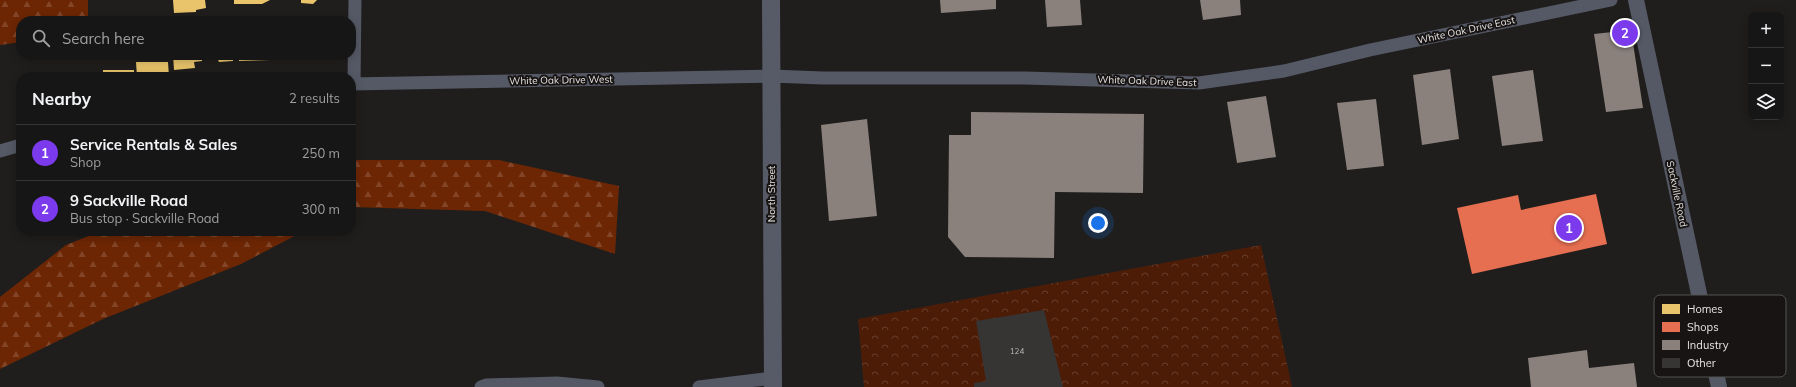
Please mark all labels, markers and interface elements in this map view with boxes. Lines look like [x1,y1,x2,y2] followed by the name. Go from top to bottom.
[1748,12,1784,120] map controls
[1748,12,1784,48] button: +
[1416,13,1516,47] street label: White Oak Drive East
[16,16,356,60] search box
[1612,18,1638,48] pin: 2
[30,27,52,49] icon: search
[62,29,144,48] text: Search here
[1748,48,1784,84] button: −
[509,73,613,87] street label: White Oak Drive West
[1097,73,1197,89] street label: White Oak Drive East
[1748,84,1784,120] button: layers
[32,88,91,109] text: Nearby
[289,90,340,106] text: 2 results
[70,135,237,154] text: Service Rentals & Sales
[41,145,49,161] text: 1
[302,145,340,161] text: 250 m
[70,154,101,170] text: Shop
[1664,160,1690,228] street label: Sackville Road
[765,165,778,222] street label: North Street
[70,191,188,210] text: 9 Sackville Road
[41,201,49,217] text: 2
[302,201,340,217] text: 300 m
[70,210,219,226] text: Bus stop · Sackville Road
[1088,213,1108,233] your location
[1556,213,1582,243] pin: 1
[1654,295,1786,377] legend
[1687,302,1723,316] text: Homes
[1687,320,1719,334] text: Shops
[1687,338,1729,352] text: Industry
[1010,346,1024,356] house number: 124
[1687,356,1716,370] text: Other

